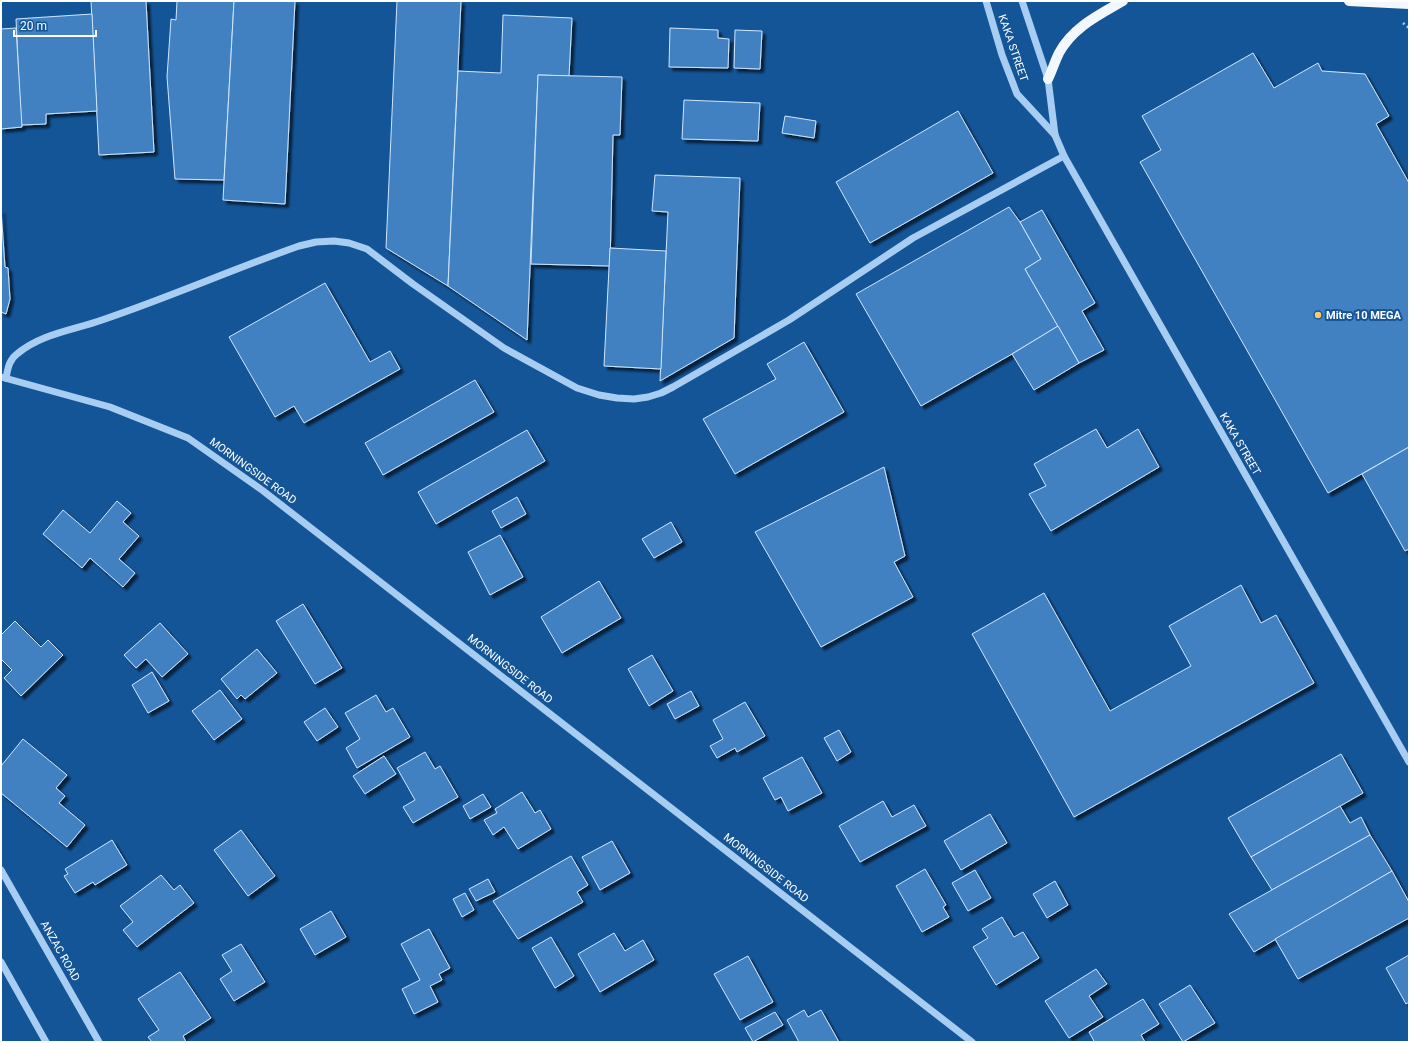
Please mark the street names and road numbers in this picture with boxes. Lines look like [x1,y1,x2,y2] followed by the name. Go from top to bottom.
[995,13,1031,84] street label: KAKA STREET
[1217,410,1263,478] street label: KAKA STREET
[207,435,299,507] street label: MORNINGSIDE ROAD
[465,632,555,706] street label: MORNINGSIDE ROAD
[721,831,811,905] street label: MORNINGSIDE ROAD
[38,919,82,983] street label: ANZAC ROAD

